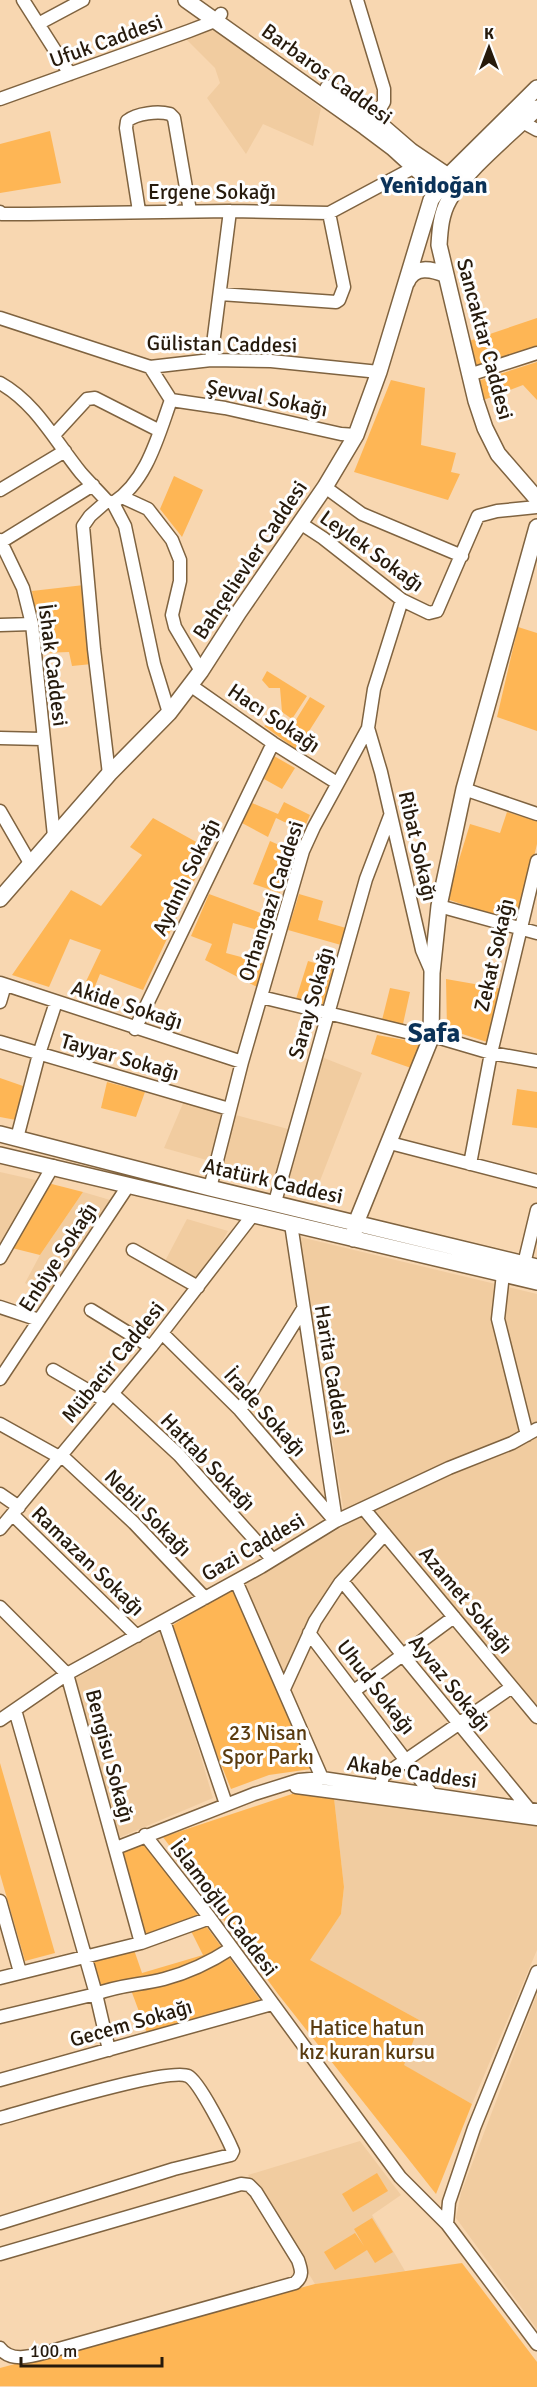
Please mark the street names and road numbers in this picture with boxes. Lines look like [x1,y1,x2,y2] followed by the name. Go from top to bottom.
[46,9,166,73] street label: Ufuk Caddesi
[256,18,398,130] street label: Barbaros Caddesi
[148,179,276,205] street label: Ergene Sokağı
[451,255,519,423] street label: Sancaktar Caddesi
[146,330,298,358] street label: Gülistan Caddesi
[204,374,330,422] street label: Şevval Sokağı
[187,476,313,644] street label: Bahçelievler Caddesi
[315,504,429,598] street label: Leylek Sokağı
[33,602,73,728] street label: İshak Caddesi
[223,678,325,758] street label: Hacı Sokağı
[393,788,443,904] street label: Ribat Sokağı
[146,814,226,940] street label: Aydınlı Sokağı
[233,817,309,985] street label: Orhangazi Caddesi
[468,896,520,1014] street label: Zekat Sokağı
[283,944,339,1062] street label: Saray Sokağı
[68,975,186,1035] street label: Akide Sokağı
[58,1028,182,1086] street label: Tayyar Sokağı
[201,1152,345,1210] street label: Atatürk Caddesi
[13,1197,103,1317] street label: Enbiye Sokağı
[56,1296,170,1428] street label: Mübacir Caddesi
[309,1303,355,1437] street label: Harita Caddesi
[218,1362,312,1462] street label: İrade Sokağı
[155,1408,261,1516] street label: Hattab Sokağı
[99,1464,197,1562] street label: Nebil Sokağı
[26,1501,150,1621] street label: Ramazan Sokağı
[197,1507,309,1587] street label: Gazi Caddesi
[413,1541,519,1659] street label: Azamet Sokağı
[403,1629,497,1737] street label: Ayvaz Sokağı
[331,1634,421,1740] street label: Uhud Sokağı
[80,1686,140,1826] street label: Bengisu Sokağı
[345,1750,479,1794] street label: Akabe Caddesi
[164,1835,284,1981] street label: İslamoğlu Caddesi
[67,1993,195,2053] street label: Gecem Sokağı

